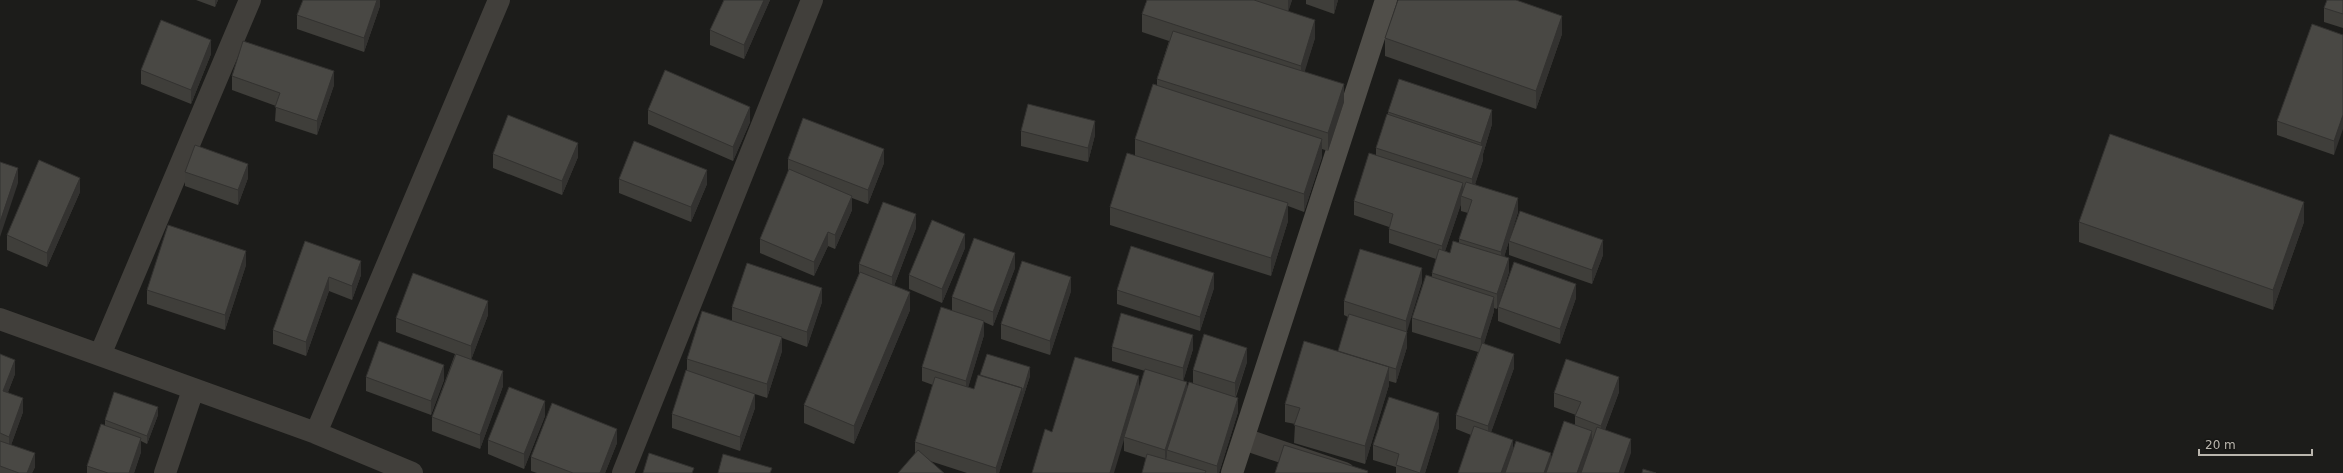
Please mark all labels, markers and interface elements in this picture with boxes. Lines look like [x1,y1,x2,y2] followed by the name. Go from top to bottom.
[2199,431,2312,457] scale bar
[2205,438,2236,452] text: 20 m

